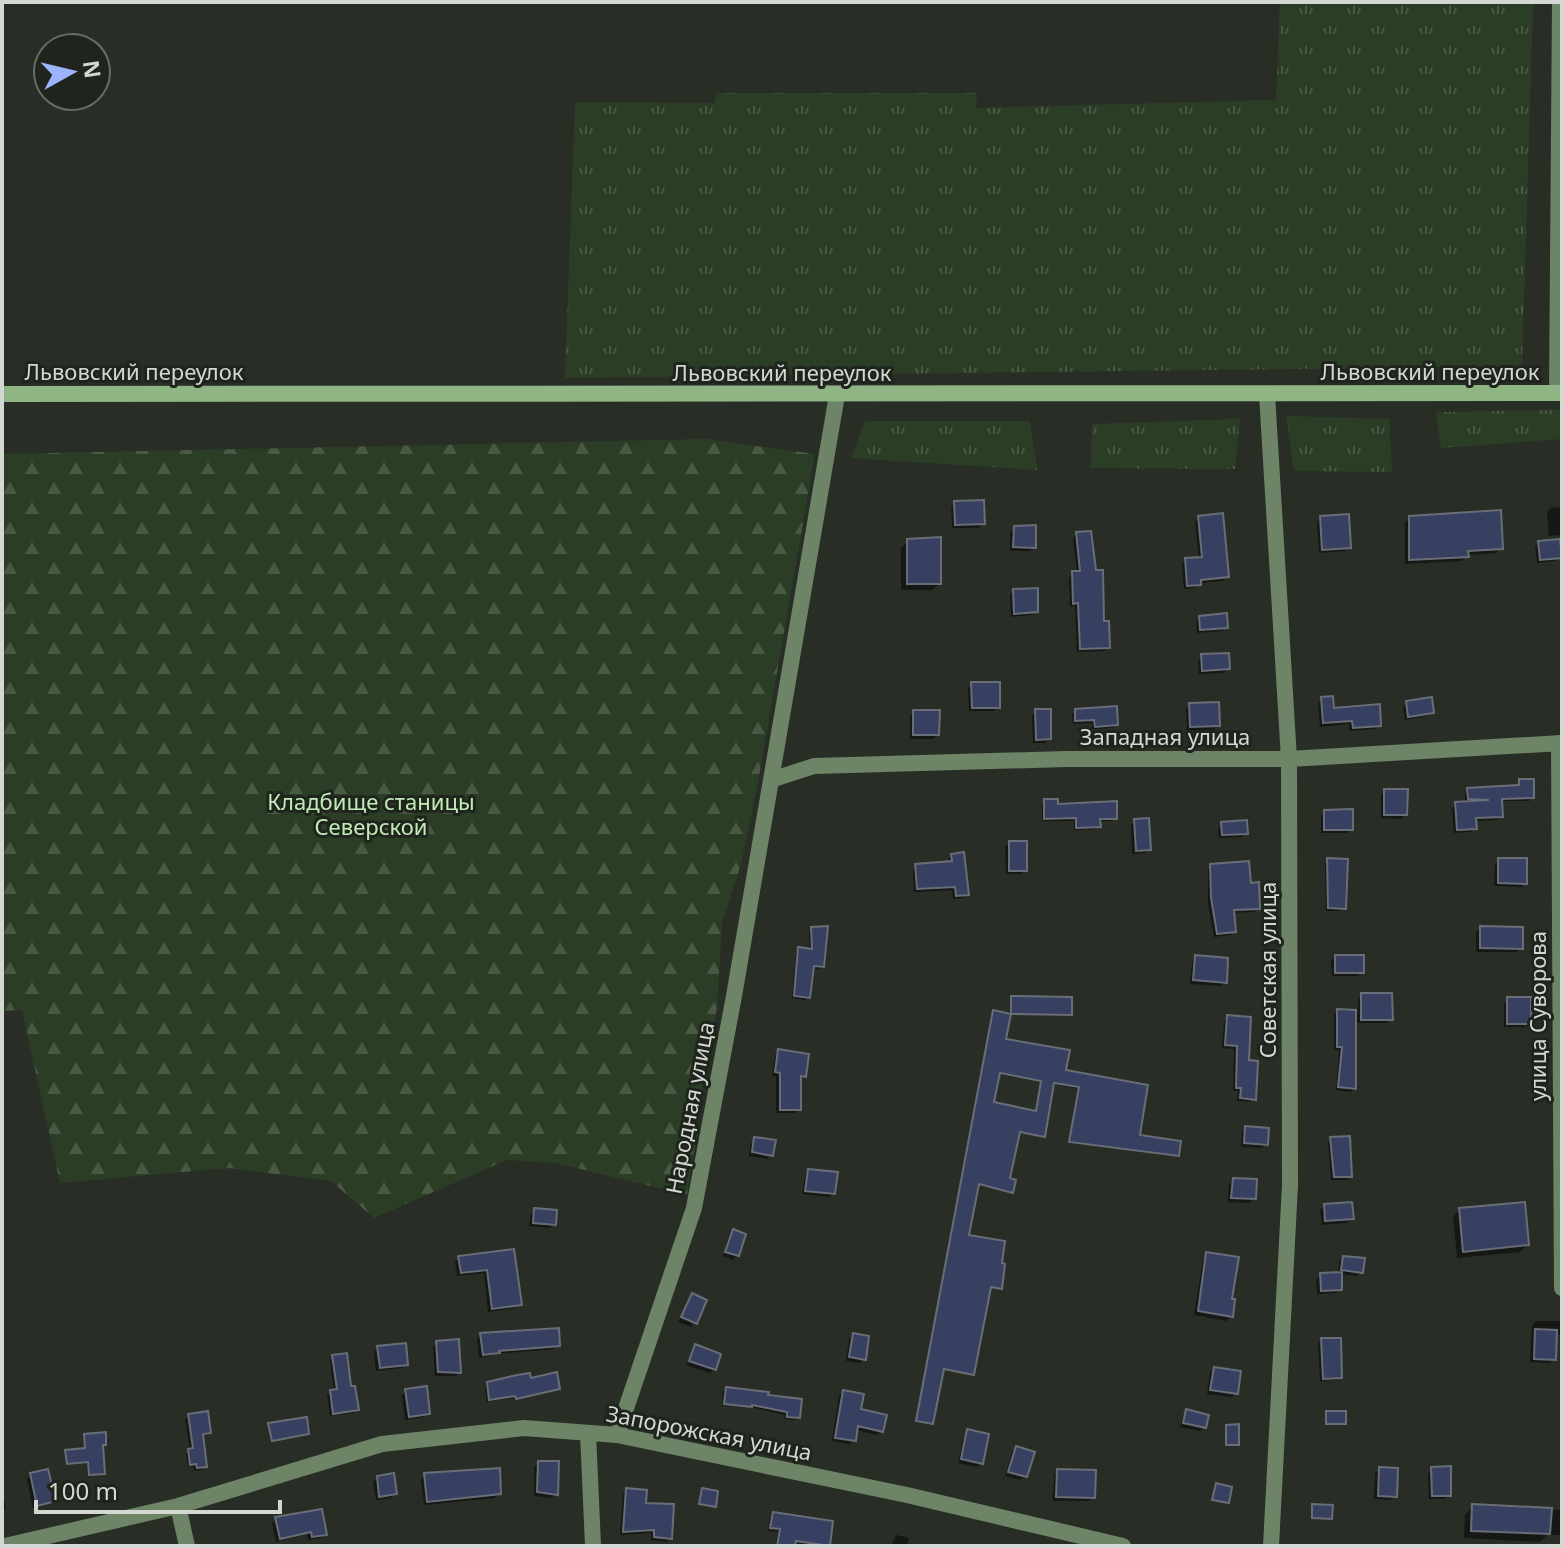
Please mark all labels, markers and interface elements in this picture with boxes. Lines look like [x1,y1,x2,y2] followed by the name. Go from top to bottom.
[32,32,112,112] north arrow
[77,58,109,80] text: N
[25,356,244,386] street label: Львовский переулок
[1321,356,1540,386] street label: Львовский переулок
[673,357,892,387] street label: Львовский переулок
[1080,721,1250,751] street label: Западная улица
[267,786,475,841] park label: Кладбище станицы Северской
[1252,882,1282,1058] street label: Советская улица
[1522,931,1552,1101] street label: улица Суворова
[658,1019,720,1196] street label: Народная улица
[604,1397,814,1467] street label: Запорожская улица
[36,1464,280,1514] scale bar
[48,1474,118,1507] text: 100 m

